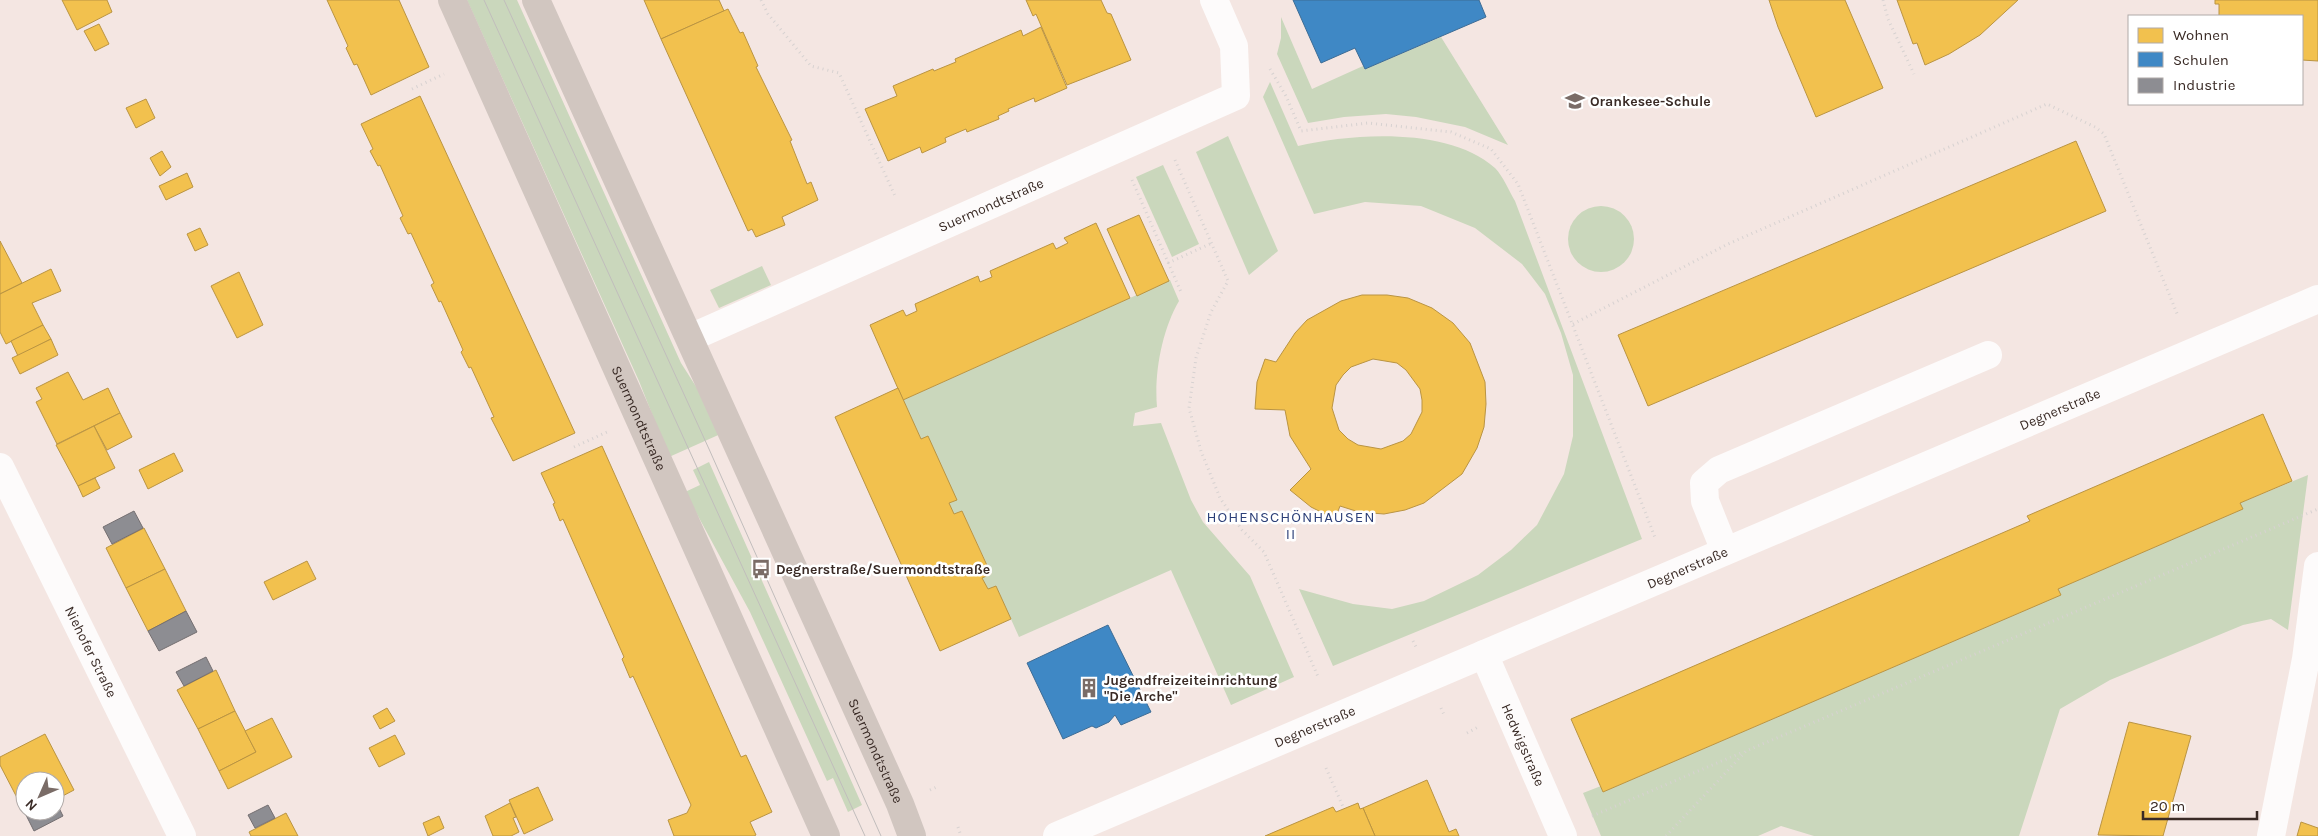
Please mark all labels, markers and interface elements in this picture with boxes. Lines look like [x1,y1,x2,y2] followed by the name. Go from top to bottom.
[2128,15,2303,105] legend
[2173,26,2229,44] text: Wohnen
[2173,51,2229,69] text: Schulen
[2173,76,2235,94] text: Industrie
[1564,90,1586,112] school or university icon: Orankesee-Schule
[1590,93,1711,110] place label: Orankesee-Schule
[936,174,1046,235] street label: Suermondtstraße
[608,363,670,473] street label: Suermondtstraße
[2017,384,2103,434] street label: Degnerstraße
[1207,508,1375,543] district label: HOHENSCHÖNHAUSEN II
[1644,543,1730,592] street label: Degnerstraße
[750,558,772,580] bus stop icon: Degnerstraße/Suermondtstraße
[776,561,990,578] place label: Degnerstraße/Suermondtstraße
[61,603,121,700] street label: Niehofer Straße
[1104,672,1277,705] place label: Jugendfreizeiteinrichtung "Die Arche"
[1078,677,1100,699] building icon: Jugendfreizeiteinrichtung "Die Arche"
[845,696,907,806] street label: Suermondtstraße
[1498,701,1549,789] street label: Hedwigstraße
[1272,702,1358,751] street label: Degnerstraße
[15,771,65,821] north arrow
[2143,788,2257,820] scale bar
[22,795,41,814] text: N
[2150,797,2185,815] text: 20 m

